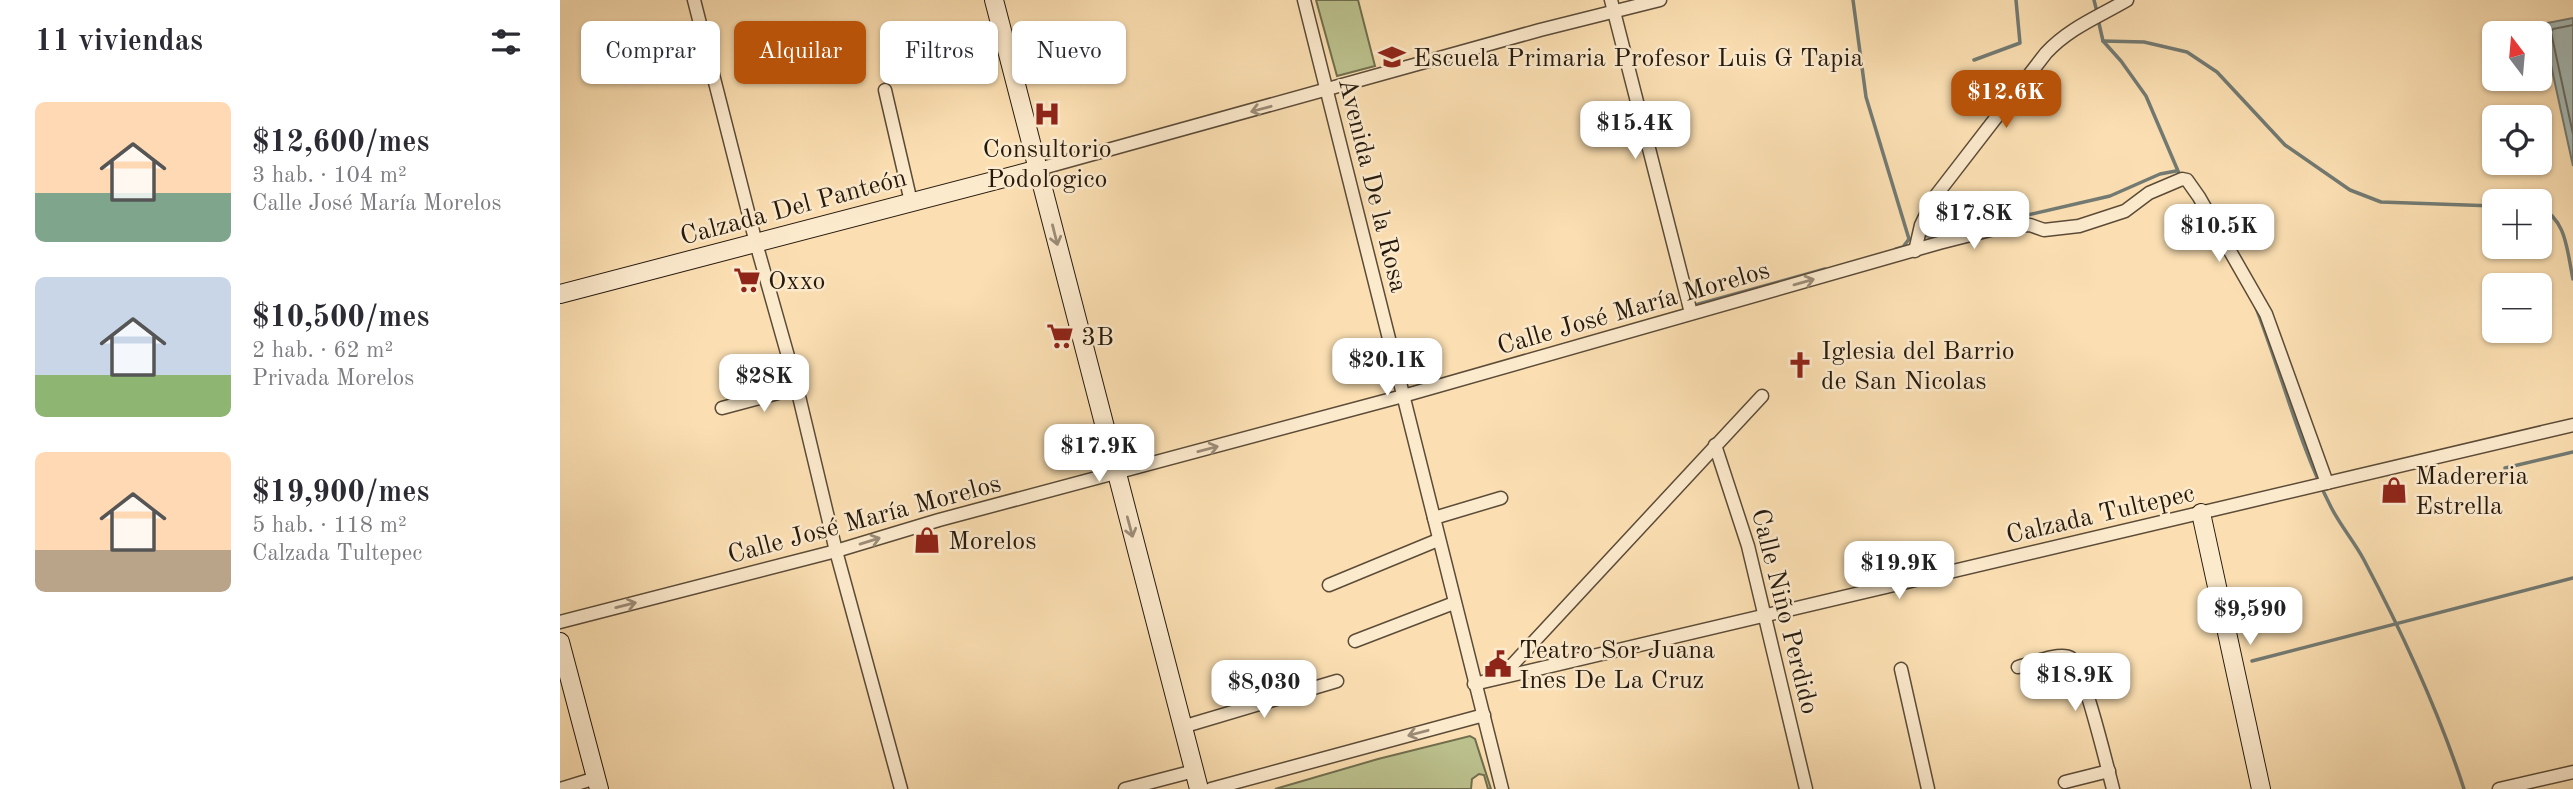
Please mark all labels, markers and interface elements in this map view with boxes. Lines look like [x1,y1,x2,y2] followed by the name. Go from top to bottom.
[581,21,720,84] chip: Comprar
[734,21,866,84] chip: Alquilar
[880,21,998,84] chip: Filtros
[1012,21,1126,84] chip: Nuevo
[2482,21,2552,91] north arrow
[2482,21,2552,343] map controls
[487,23,525,61] icon: filters
[35,27,203,57] text: 11 viviendas
[1377,42,1407,72] school or university icon: Escuela Primaria Profesor Luis G Tapia
[1413,46,1864,72] place label: Escuela Primaria Profesor Luis G Tapia
[1949,71,2063,130] pin: $12.6K
[1333,76,1411,295] street label: Avenida De la Rosa
[1967,81,2045,104] text: $12.6K
[1032,99,1062,129] hospital icon: Consultorio Podologico
[1578,102,1692,161] pin: $15.4K
[1250,103,1272,116] one-way arrow
[2482,105,2552,175] button: locate
[1596,112,1674,135] text: $15.4K
[252,128,429,158] text: $12,600/mes
[91,130,175,214] icon: home
[982,137,1112,193] place label: Consultorio Podologico
[252,164,407,187] text: 3 hab. · 104 m²
[678,165,910,251] street label: Calzada Del Panteón
[2482,189,2552,259] button: +
[1917,191,2031,251] pin: $17.8K
[252,192,501,215] text: Calle José María Morelos
[1935,202,2013,225] text: $17.8K
[2162,204,2276,264] pin: $10.5K
[2180,215,2258,238] text: $10.5K
[1049,223,1062,246] one-way arrow
[1494,258,1773,360] street label: Calle José María Morelos
[732,265,762,295] supermarket icon: Oxxo
[768,269,826,295] place label: Oxxo
[2482,273,2552,343] button: −
[1792,275,1815,288] one-way arrow
[252,303,429,333] text: $10,500/mes
[91,305,175,389] icon: home
[1045,321,1075,351] supermarket icon: 3B
[1081,325,1114,351] place label: 3B
[1330,338,1444,398] pin: $20.1K
[252,339,393,362] text: 2 hab. · 62 m²
[1821,339,2015,395] place label: Iglesia del Barrio de San Nicolas
[1348,349,1426,372] text: $20.1K
[1785,350,1815,380] church icon: Iglesia del Barrio de San Nicolas
[723,354,805,414] pin: $28K
[735,365,793,388] text: $28K
[252,367,414,390] text: Privada Morelos
[1042,424,1156,484] pin: $17.9K
[1060,435,1138,458] text: $17.9K
[1196,442,1218,455] one-way arrow
[2415,464,2528,520] place label: Madereria Estrella
[724,466,1004,570] street label: Calle José María Morelos
[2379,475,2409,505] shop icon: Madereria Estrella
[252,478,429,508] text: $19,900/mes
[91,480,175,564] icon: home
[2004,481,2197,549] street label: Calzada Tultepec
[1746,506,1822,717] street label: Calle Niño Perdido
[252,514,407,537] text: 5 hab. · 118 m²
[1124,515,1137,537] one-way arrow
[948,524,1037,556] place label: Morelos
[912,525,942,555] shop icon: Morelos
[859,534,881,547] one-way arrow
[252,542,422,565] text: Calzada Tultepec
[1842,542,1956,601] pin: $19.9K
[1860,552,1938,575] text: $19.9K
[2193,588,2307,647] pin: $9,590
[614,598,637,611] one-way arrow
[2213,598,2287,621] text: $9,590
[1519,638,1715,694] place label: Teatro Sor Juana Ines De La Cruz
[1483,649,1513,679] public building icon: Teatro Sor Juana Ines De La Cruz
[2018,654,2132,713] pin: $18.9K
[1207,660,1321,720] pin: $8,030
[2036,664,2114,687] text: $18.9K
[1227,671,1301,694] text: $8,030
[1407,727,1429,740] one-way arrow

